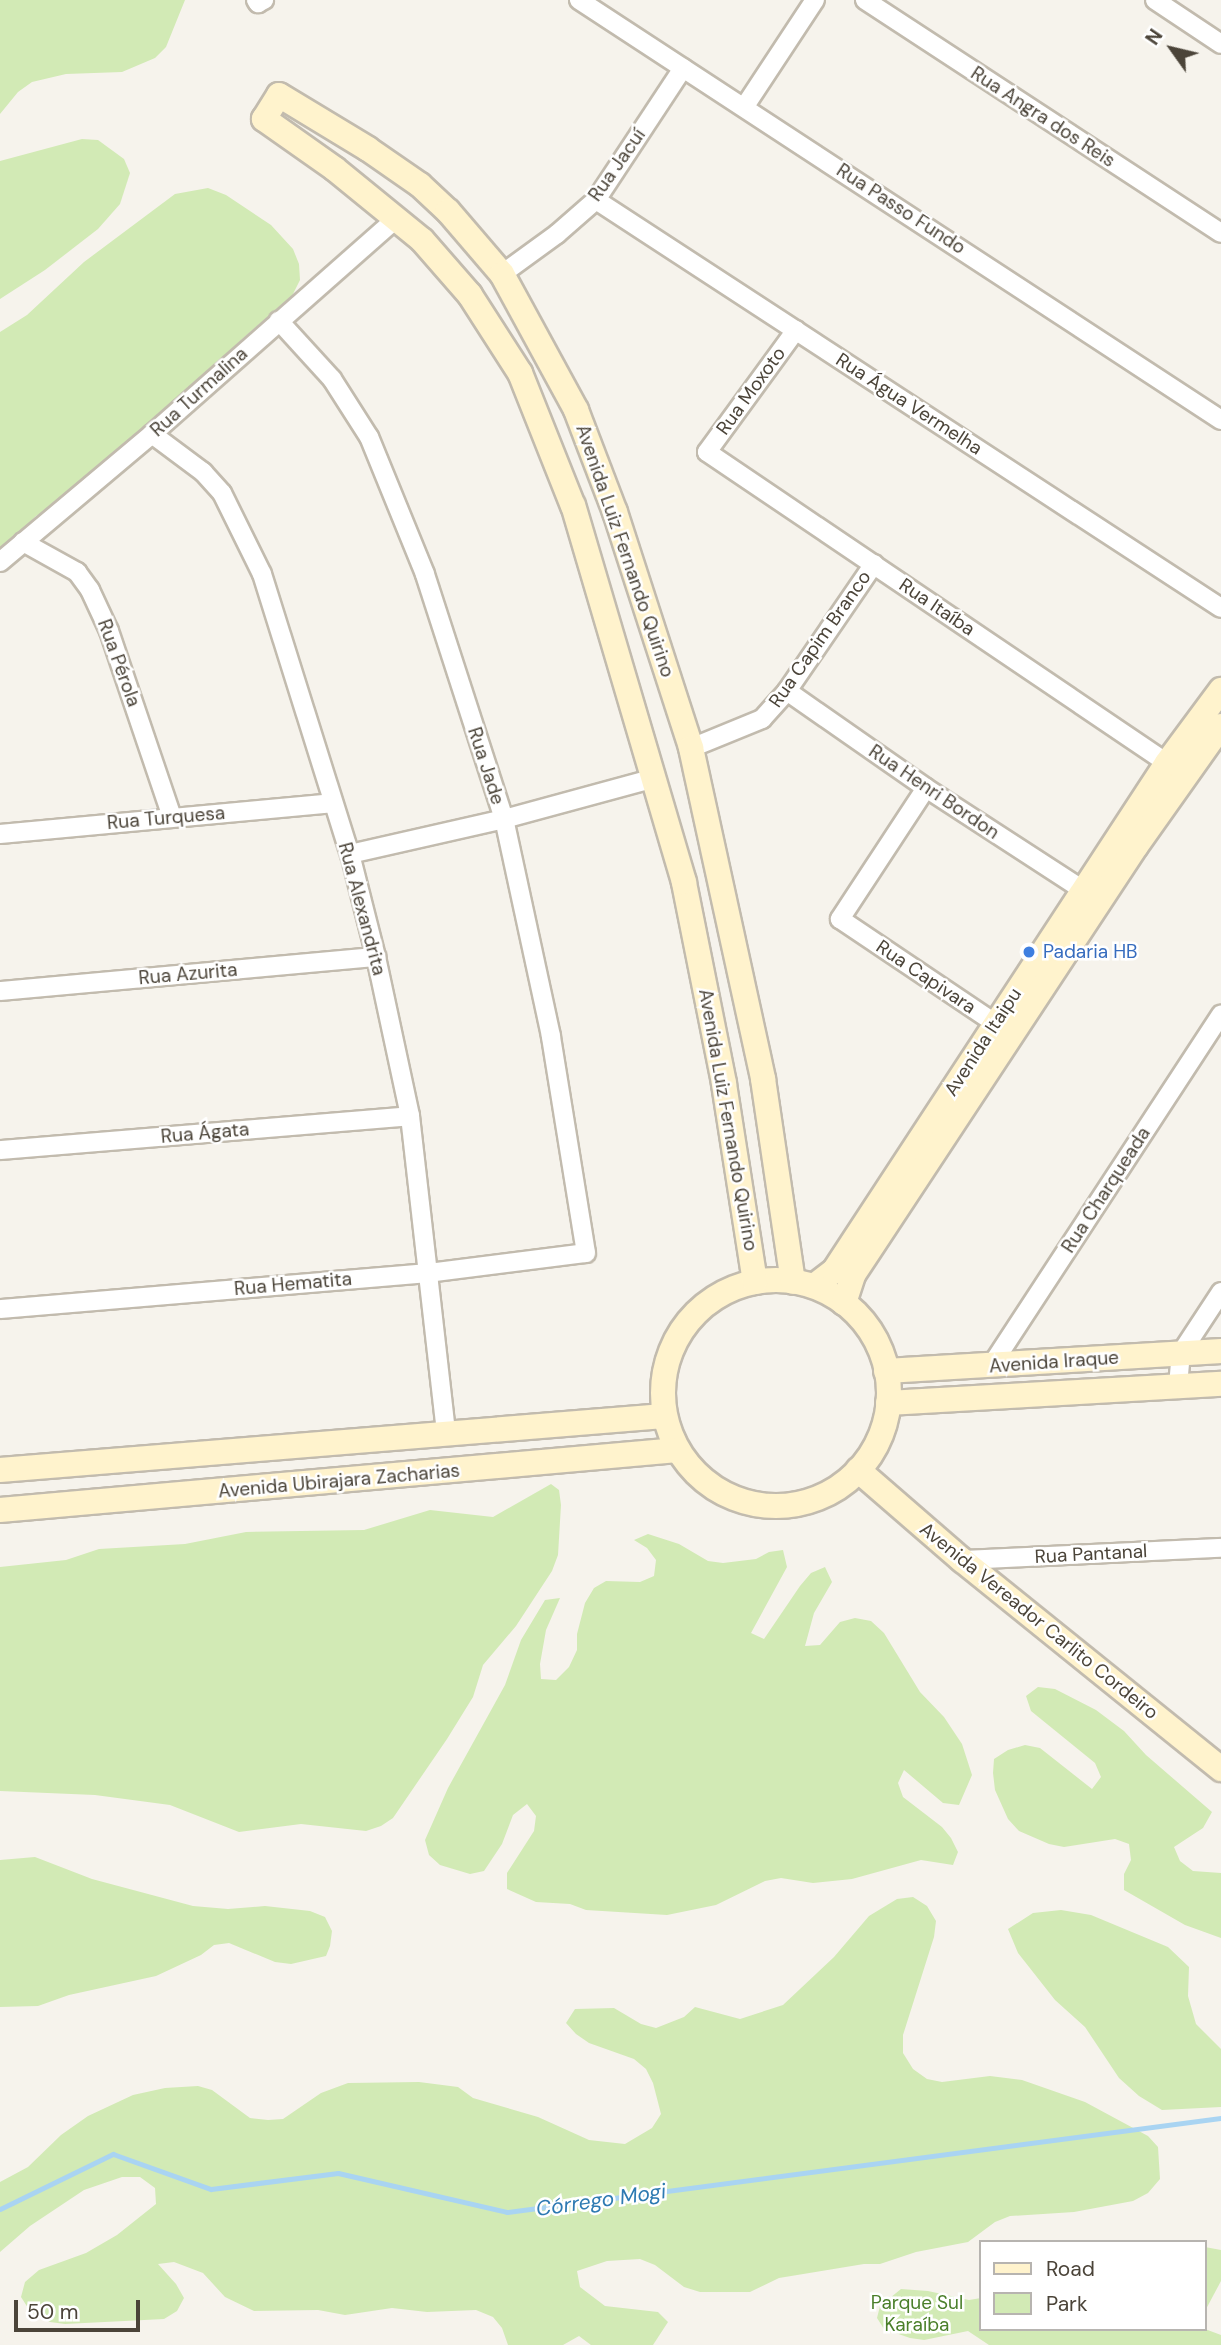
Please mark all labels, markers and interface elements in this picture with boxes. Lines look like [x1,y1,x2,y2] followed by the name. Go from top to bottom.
[1137,14,1207,84] north arrow
[1140,24,1168,50] text: N
[967,62,1119,172] street label: Rua Angra dos Reis
[584,124,650,206] street label: Rua Jacuí
[832,159,970,259] street label: Rua Passo Fundo
[146,343,252,441] street label: Rua Turmalina
[712,343,790,439] street label: Rua Moxoto
[832,348,986,460] street label: Rua Água Vermelha
[571,422,679,680] street label: Avenida Luiz Fernando Quirino
[764,566,876,712] street label: Rua Capim Branco
[895,573,979,641] street label: Rua Itaíba
[93,616,145,710] street label: Rua Pérola
[463,724,509,808] street label: Rua Jade
[864,740,1004,844] street label: Rua Henri Bordon
[106,801,226,835] street label: Rua Turquesa
[333,840,391,978] street label: Rua Alexandrita
[872,935,980,1019] street label: Rua Capivara
[1043,941,1138,963] place label: Padaria HB
[1021,944,1037,960] marker: Padaria HB
[138,958,238,990] street label: Rua Azurita
[940,984,1026,1100] street label: Avenida Itaipu
[694,987,762,1253] street label: Avenida Luiz Fernando Quirino
[160,1118,250,1148] street label: Rua Ágata
[1057,1123,1155,1257] street label: Rua Charqueada
[233,1267,353,1301] street label: Rua Hematita
[988,1346,1120,1378] street label: Avenida Iraque
[217,1459,461,1503] street label: Avenida Ubirajara Zacharias
[915,1518,1163,1724] street label: Avenida Vereador Carlito Cordeiro
[1034,1540,1148,1568] street label: Rua Pantanal
[534,2178,668,2222] water label: Córrego Mogi
[979,2240,1207,2331] legend
[1046,2255,1095,2283] text: Road
[18,2286,144,2330] scale bar
[1046,2290,1087,2318] text: Park
[871,2292,963,2336] park label: Parque Sul Karaíba
[27,2298,78,2326] text: 50 m

